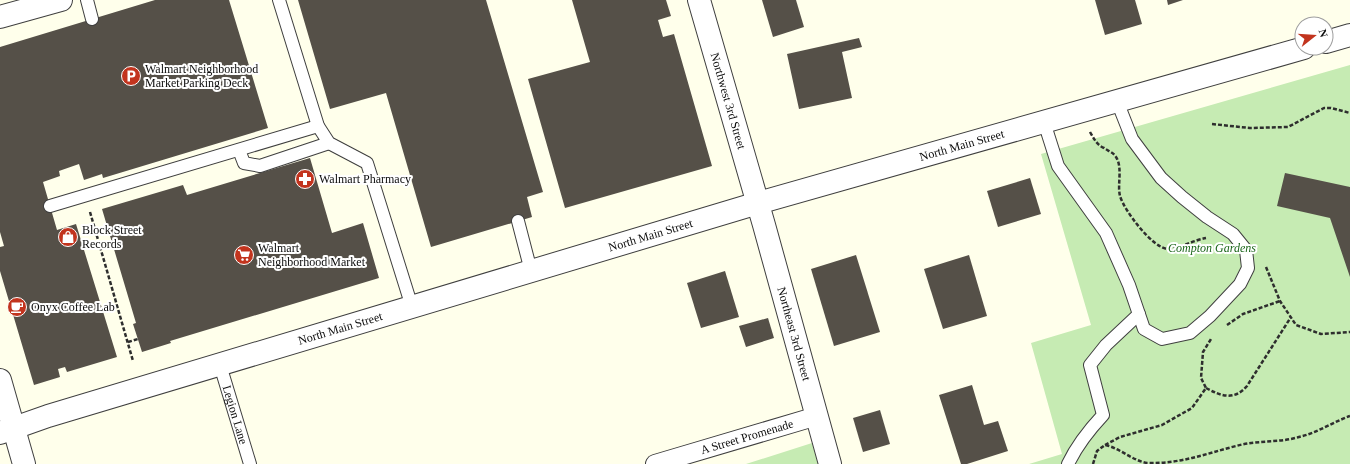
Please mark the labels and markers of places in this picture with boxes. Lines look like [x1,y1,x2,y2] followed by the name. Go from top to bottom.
[145,62,258,90] place label: Walmart Neighborhood Market Parking Deck
[120,65,142,87] parking icon: Walmart Neighborhood Market Parking Deck
[294,168,316,190] pharmacy icon: Walmart Pharmacy
[319,172,411,186] place label: Walmart Pharmacy
[82,223,142,251] place label: Block Street Records
[57,226,79,248] shop icon: Block Street Records
[258,241,366,269] place label: Walmart Neighborhood Market
[233,244,255,266] supermarket icon: Walmart Neighborhood Market
[6,296,28,318] cafe icon: Onyx Coffee Lab
[31,300,115,314] place label: Onyx Coffee Lab

